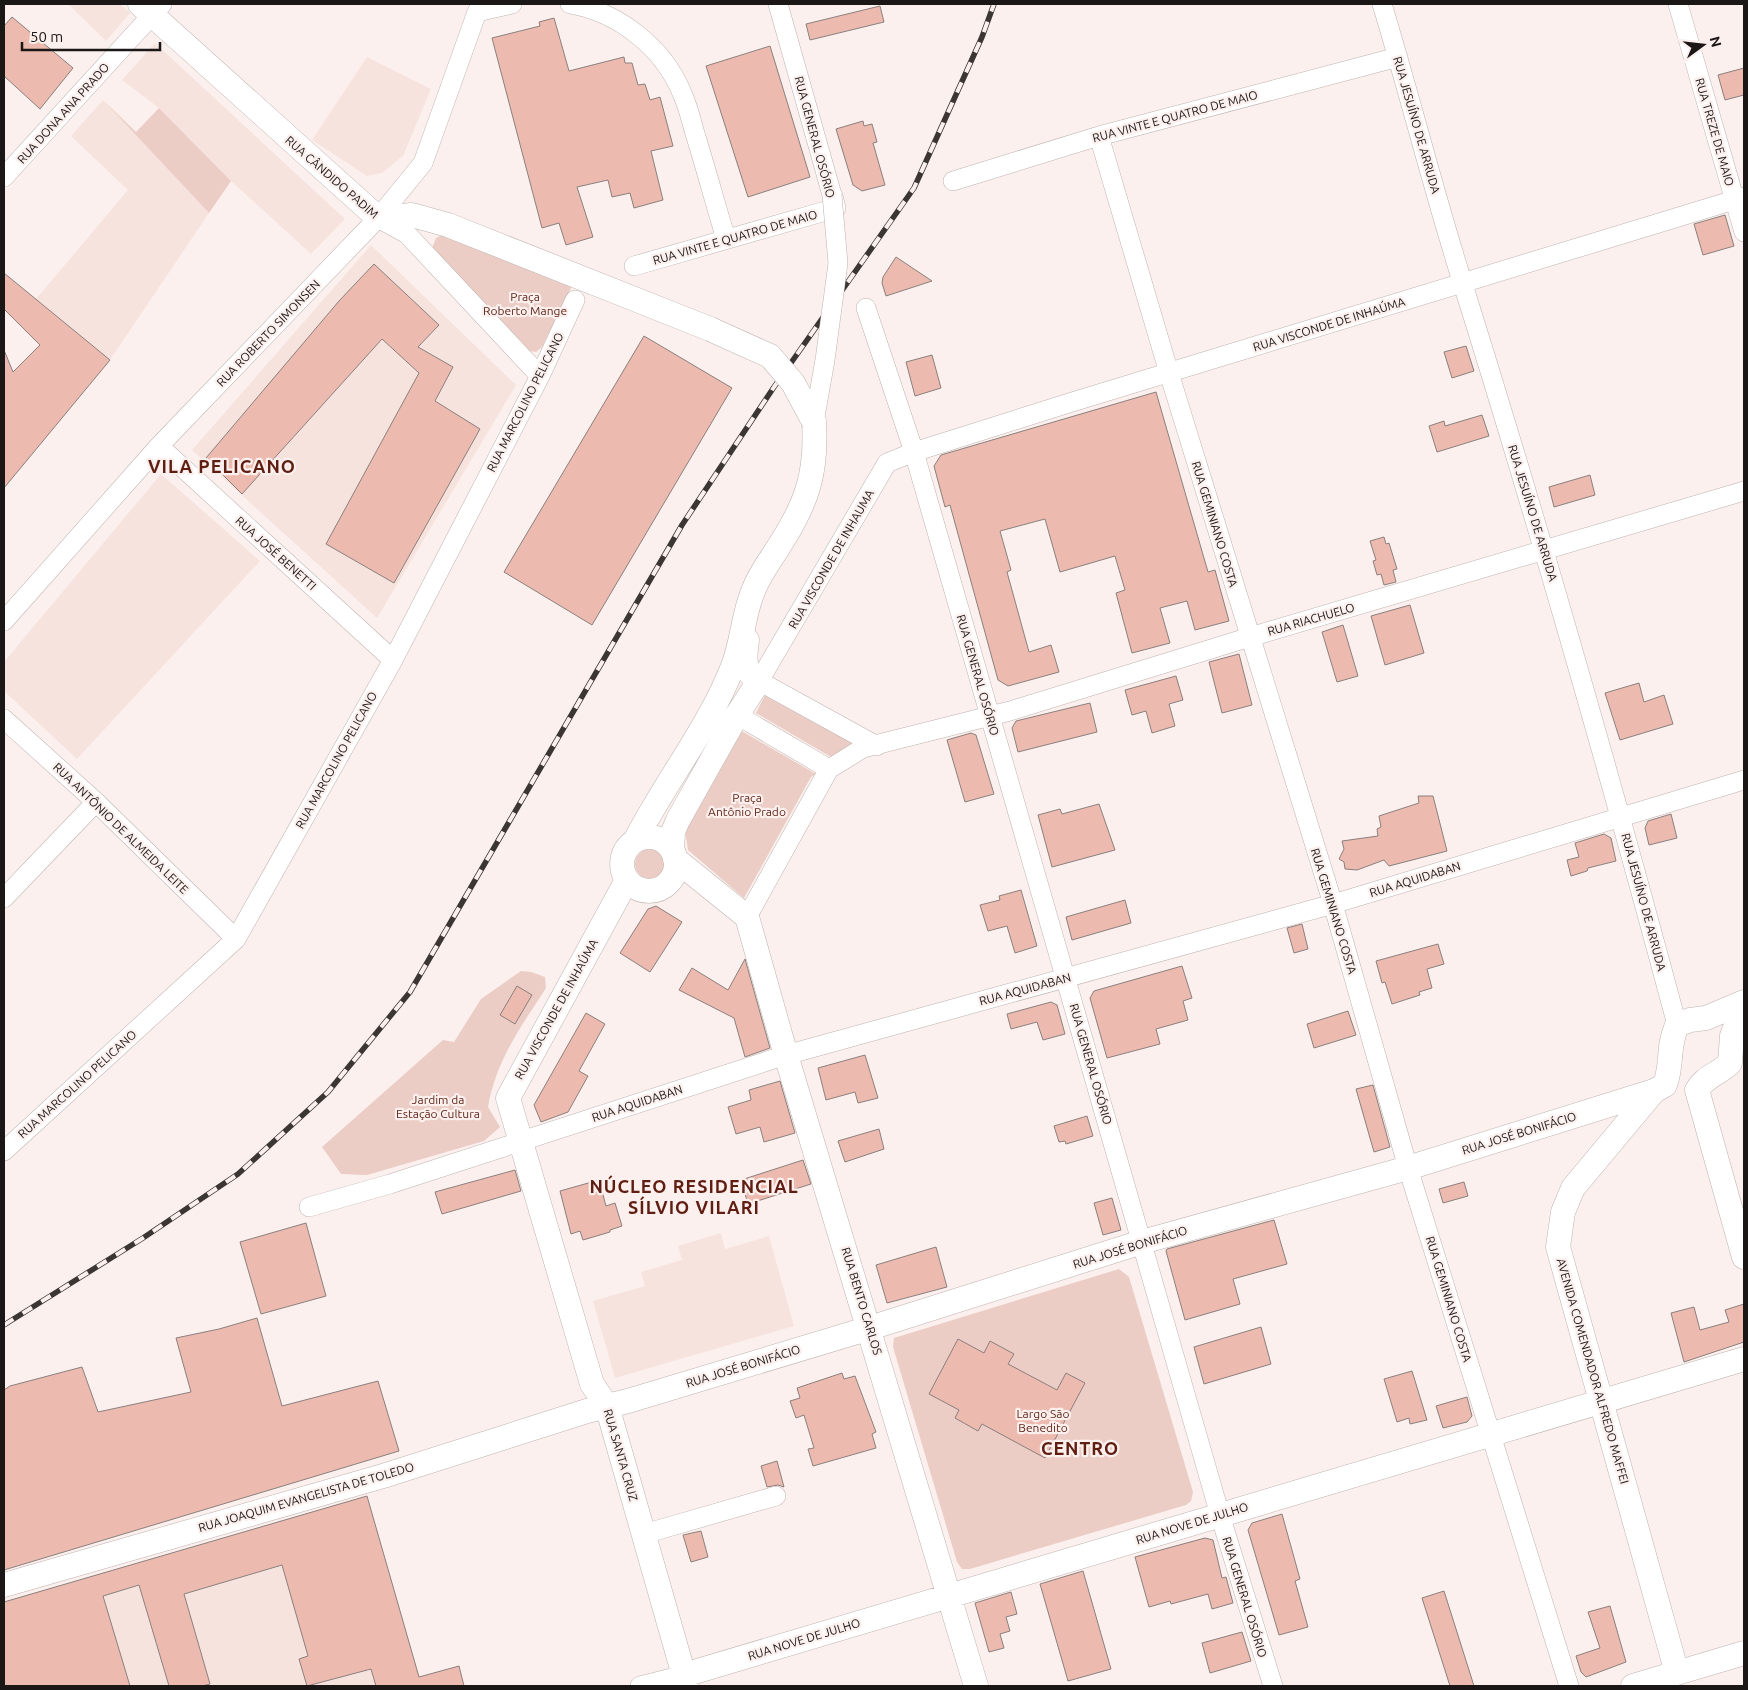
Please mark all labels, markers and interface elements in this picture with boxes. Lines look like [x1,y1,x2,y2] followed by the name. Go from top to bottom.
[22,20,160,52] scale bar
[1678,20,1728,70] north arrow
[30,28,63,45] text: 50 m
[1706,35,1725,49] text: N
[1391,55,1443,195] street label: RUA JESUÍNO DE ARRUDA
[14,60,112,166] street label: RUA DONA ANA PRADO
[792,75,838,199] street label: RUA GENERAL OSÓRIO
[1693,76,1737,188] street label: RUA TREZE DE MAIO
[1091,88,1259,144] street label: RUA VINTE E QUATRO DE MAIO
[283,133,381,221] street label: RUA CÂNDIDO PADIM
[651,207,819,267] street label: RUA VINTE E QUATRO DE MAIO
[214,277,322,389] street label: RUA ROBERTO SIMONSEN
[483,290,567,317] park label: Praça Roberto Mange
[1251,295,1407,353] street label: RUA VISCONDE DE INHAÚMA
[484,330,566,474] street label: RUA MARCOLINO PELICANO
[1506,443,1560,583] street label: RUA JESUÍNO DE ARRUDA
[148,456,296,476] district label: VILA PELICANO
[1190,459,1240,589] street label: RUA GEMINIANO COSTA
[786,487,876,631] street label: RUA VISCONDE DE INHAUMA
[233,514,319,592] street label: RUA JOSÉ BENETTI
[1266,600,1356,638] street label: RUA RIACHUELO
[954,613,1002,737] street label: RUA GENERAL OSÓRIO
[293,689,379,831] street label: RUA MARCOLINO PELICANO
[51,760,191,896] street label: RUA ANTÔNIO DE ALMEIDA LEITE
[708,791,786,818] park label: Praça Antônio Prado
[1619,832,1669,972] street label: RUA JESUÍNO DE ARRUDA
[1309,846,1359,976] street label: RUA GEMINIANO COSTA
[1368,859,1462,899] street label: RUA AQUIDABAN
[512,936,600,1081] street label: RUA VISCONDE DE INHAÚMA
[978,970,1072,1008] street label: RUA AQUIDABAN
[1067,1002,1115,1126] street label: RUA GENERAL OSÓRIO
[15,1027,139,1141] street label: RUA MARCOLINO PELICANO
[590,1082,684,1124] street label: RUA AQUIDABAN
[396,1093,480,1120] park label: Jardim da Estação Cultura
[1460,1109,1578,1157] street label: RUA JOSÉ BONIFÁCIO
[589,1175,799,1217] district label: NÚCLEO RESIDENCIAL SÍLVIO VILARI
[1071,1223,1189,1271] street label: RUA JOSÉ BONIFÁCIO
[1424,1234,1474,1364] street label: RUA GEMINIANO COSTA
[839,1246,885,1356] street label: RUA BENTO CARLOS
[1554,1257,1632,1485] street label: AVENIDA COMENDADOR ALFREDO MAFFEI
[684,1342,802,1390] street label: RUA JOSÉ BONIFÁCIO
[602,1407,640,1503] street label: RUA SANTA CRUZ
[1017,1407,1069,1434] park label: Largo São Benedito
[1041,1438,1119,1458] district label: CENTRO
[197,1460,415,1534] street label: RUA JOAQUIM EVANGELISTA DE TOLEDO
[1134,1500,1250,1546] street label: RUA NOVE DE JULHO
[1220,1535,1270,1659] street label: RUA GENERAL OSÓRIO
[746,1616,862,1662] street label: RUA NOVE DE JULHO

